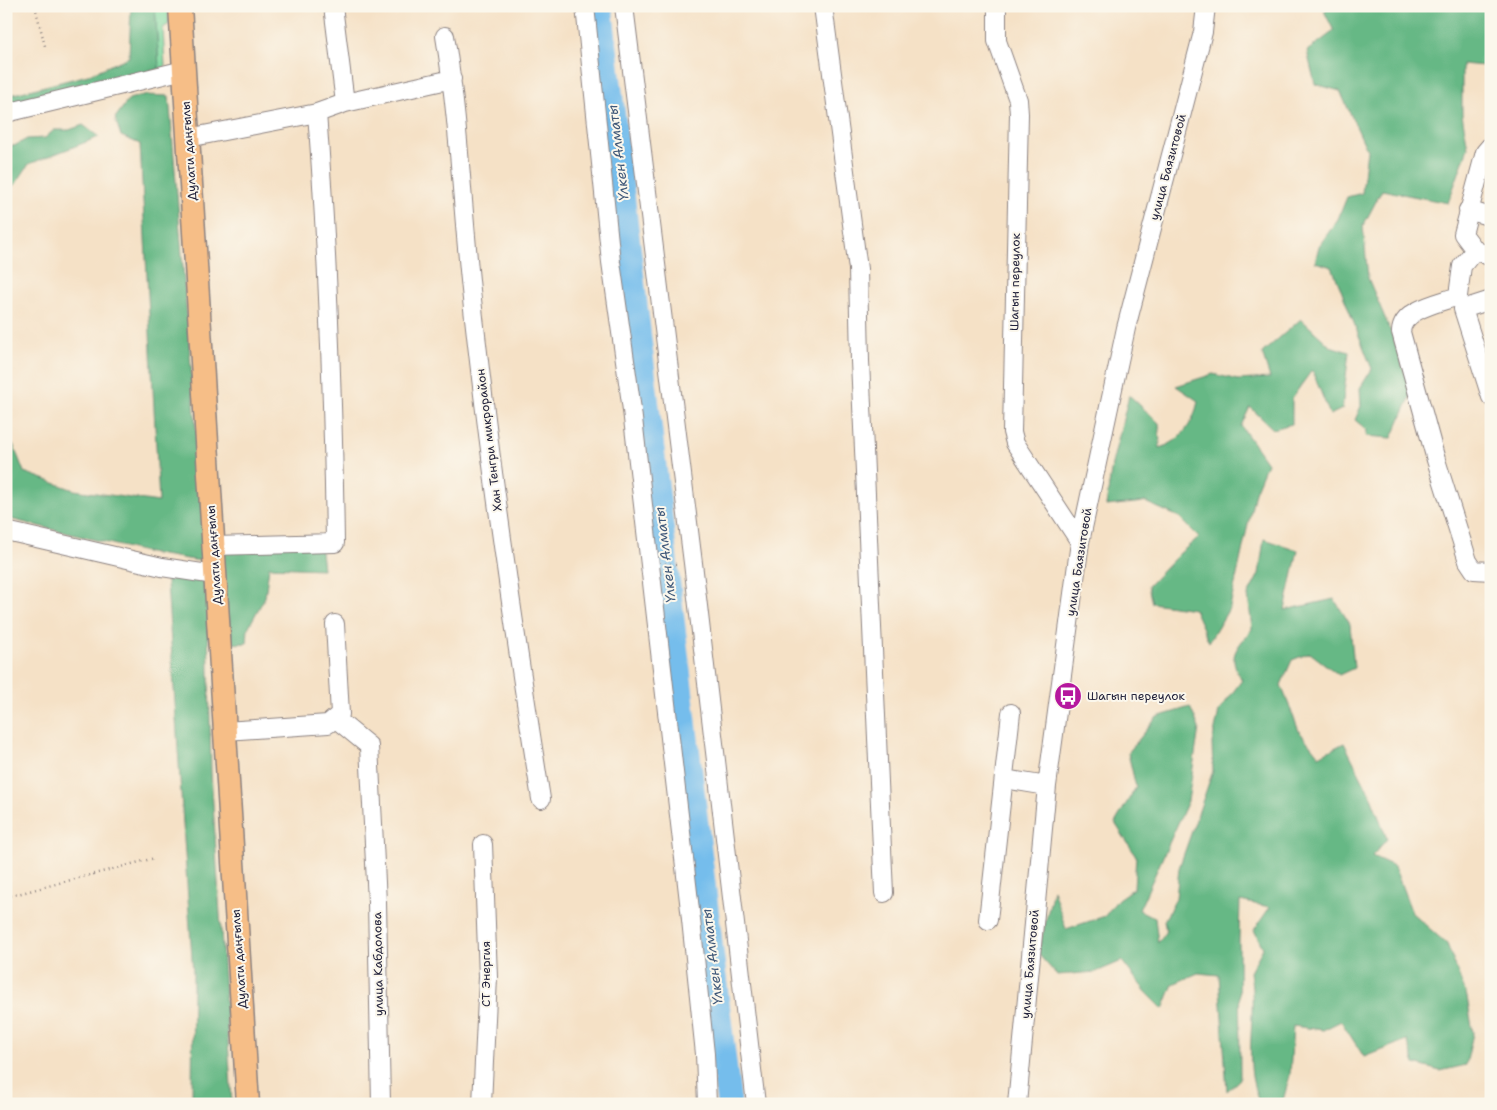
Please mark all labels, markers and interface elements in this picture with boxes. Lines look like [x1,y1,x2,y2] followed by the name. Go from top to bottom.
[178,101,200,201] street label: Дулати даңғылы
[603,104,633,202] water label: Үлкен Алматы
[1146,112,1190,222] street label: улица Баязитовой
[1006,232,1024,331] street label: Шагын переулок
[472,368,506,512] street label: Хан Тенгри микрорайон
[203,505,225,605] street label: Дулати даңғылы
[650,506,680,604] water label: Үлкен Алматы
[1063,506,1096,617] street label: улица Баязитовой
[1053,681,1083,711] bus stop icon: Шагын переулок
[1087,688,1186,704] place label: Шагын переулок
[697,908,727,1006] water label: Үлкен Алматы
[228,909,250,1009] street label: Дулати даңғылы
[1017,909,1043,1019] street label: улица Баязитовой
[369,911,387,1016] street label: улица Кабдолова
[478,941,494,1007] street label: СТ Энергия

